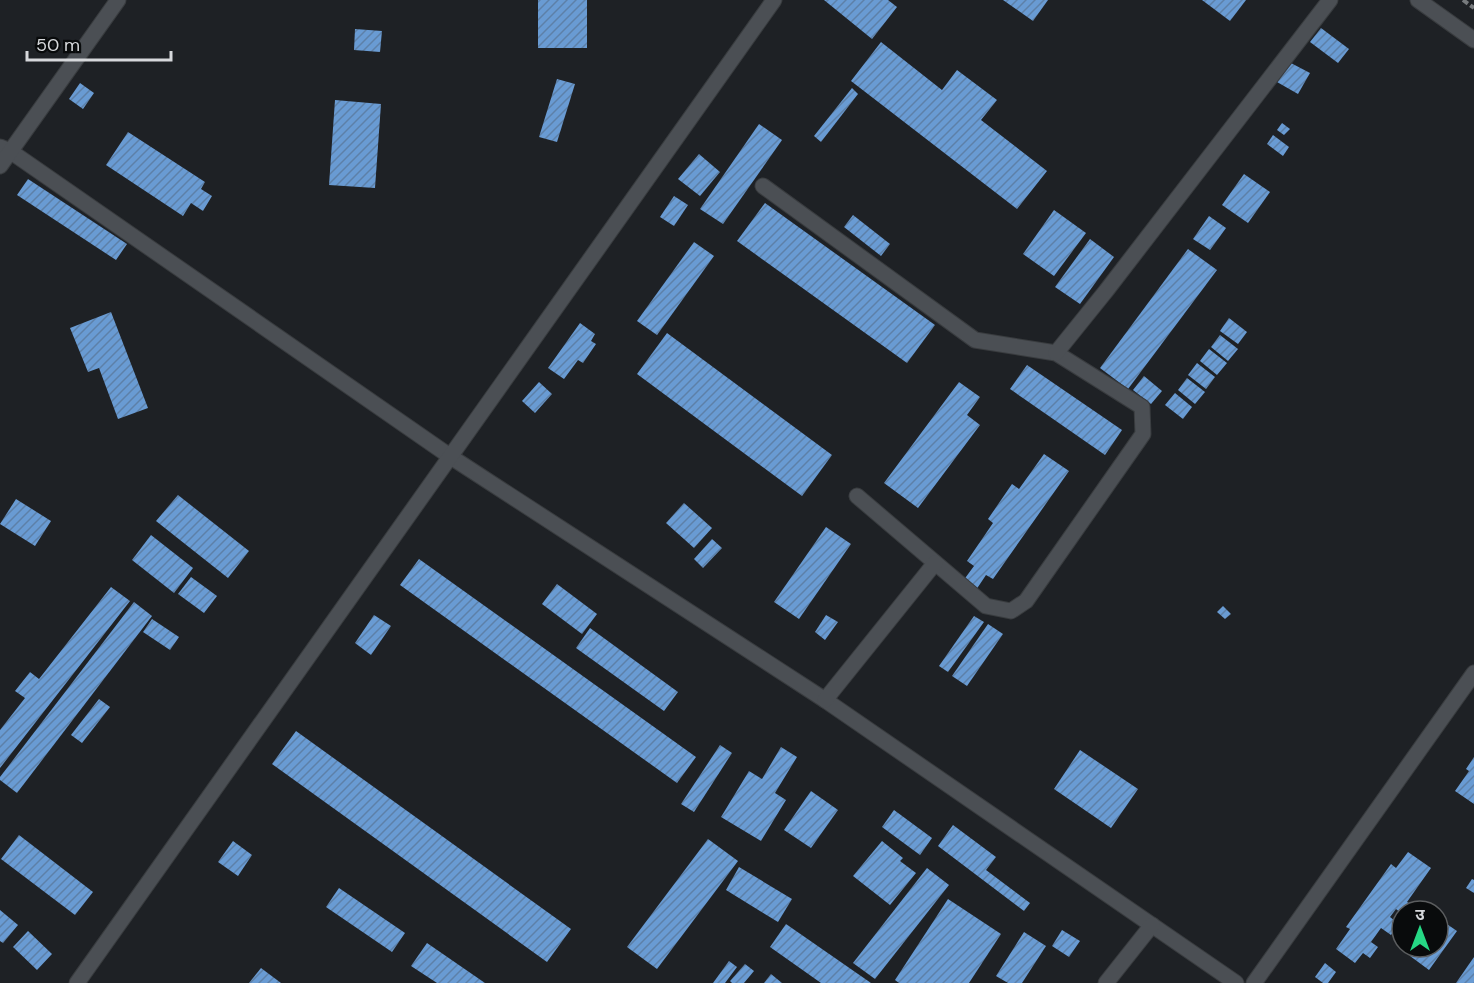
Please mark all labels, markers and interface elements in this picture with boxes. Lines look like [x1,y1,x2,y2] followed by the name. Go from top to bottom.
[27,24,171,62] scale bar
[36,33,80,57] text: 50 m
[1390,899,1450,959] north arrow
[1415,904,1425,925] text: उ

